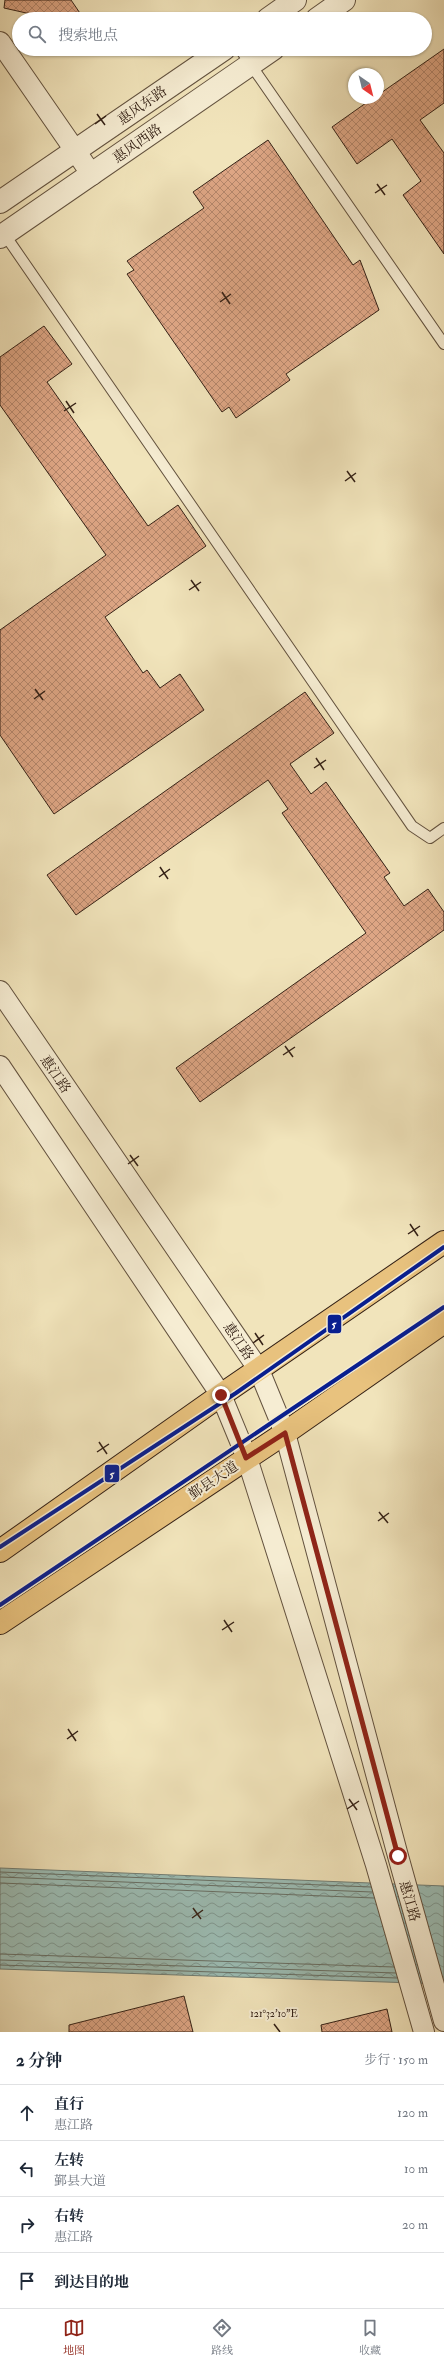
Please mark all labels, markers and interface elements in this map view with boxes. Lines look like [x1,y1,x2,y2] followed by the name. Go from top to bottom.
[12,12,432,56] search box
[26,23,48,45] icon: search
[58,26,118,45] text: 搜索地点
[348,68,384,104] north arrow
[114,82,170,128] street label: 惠风东路
[109,120,165,166] street label: 惠风西路
[37,1052,74,1096] street label: 惠江路
[327,1314,342,1334] line badge: 5
[332,1318,337,1331] text: 5
[220,1319,257,1363] street label: 惠江路
[212,1386,230,1404] route end
[185,1458,241,1503] street label: 鄞县大道
[104,1464,120,1483] line badge: 5
[110,1468,115,1481] text: 5
[389,1847,407,1865] route start
[396,1879,423,1924] street label: 惠江路
[250,2008,298,2020] text: 121°32'10"E
[16,2050,62,2071] text: 2 分钟
[364,2052,428,2068] text: 步行 · 150 m
[54,2095,84,2114] text: 直行
[16,2102,38,2124] icon: ahead
[397,2105,428,2121] text: 120 m
[54,2117,93,2133] text: 惠江路
[54,2151,84,2170] text: 左转
[16,2158,38,2180] icon: left
[404,2161,428,2177] text: 10 m
[54,2173,106,2189] text: 鄞县大道
[54,2207,84,2226] text: 右转
[16,2214,38,2236] icon: right
[402,2217,428,2233] text: 20 m
[54,2229,93,2245] text: 惠江路
[16,2270,38,2292] icon: arrive
[54,2273,129,2292] text: 到达目的地
[63,2317,85,2357] tab: 地图
[211,2317,233,2357] tab: 路线
[359,2317,381,2357] tab: 收藏

